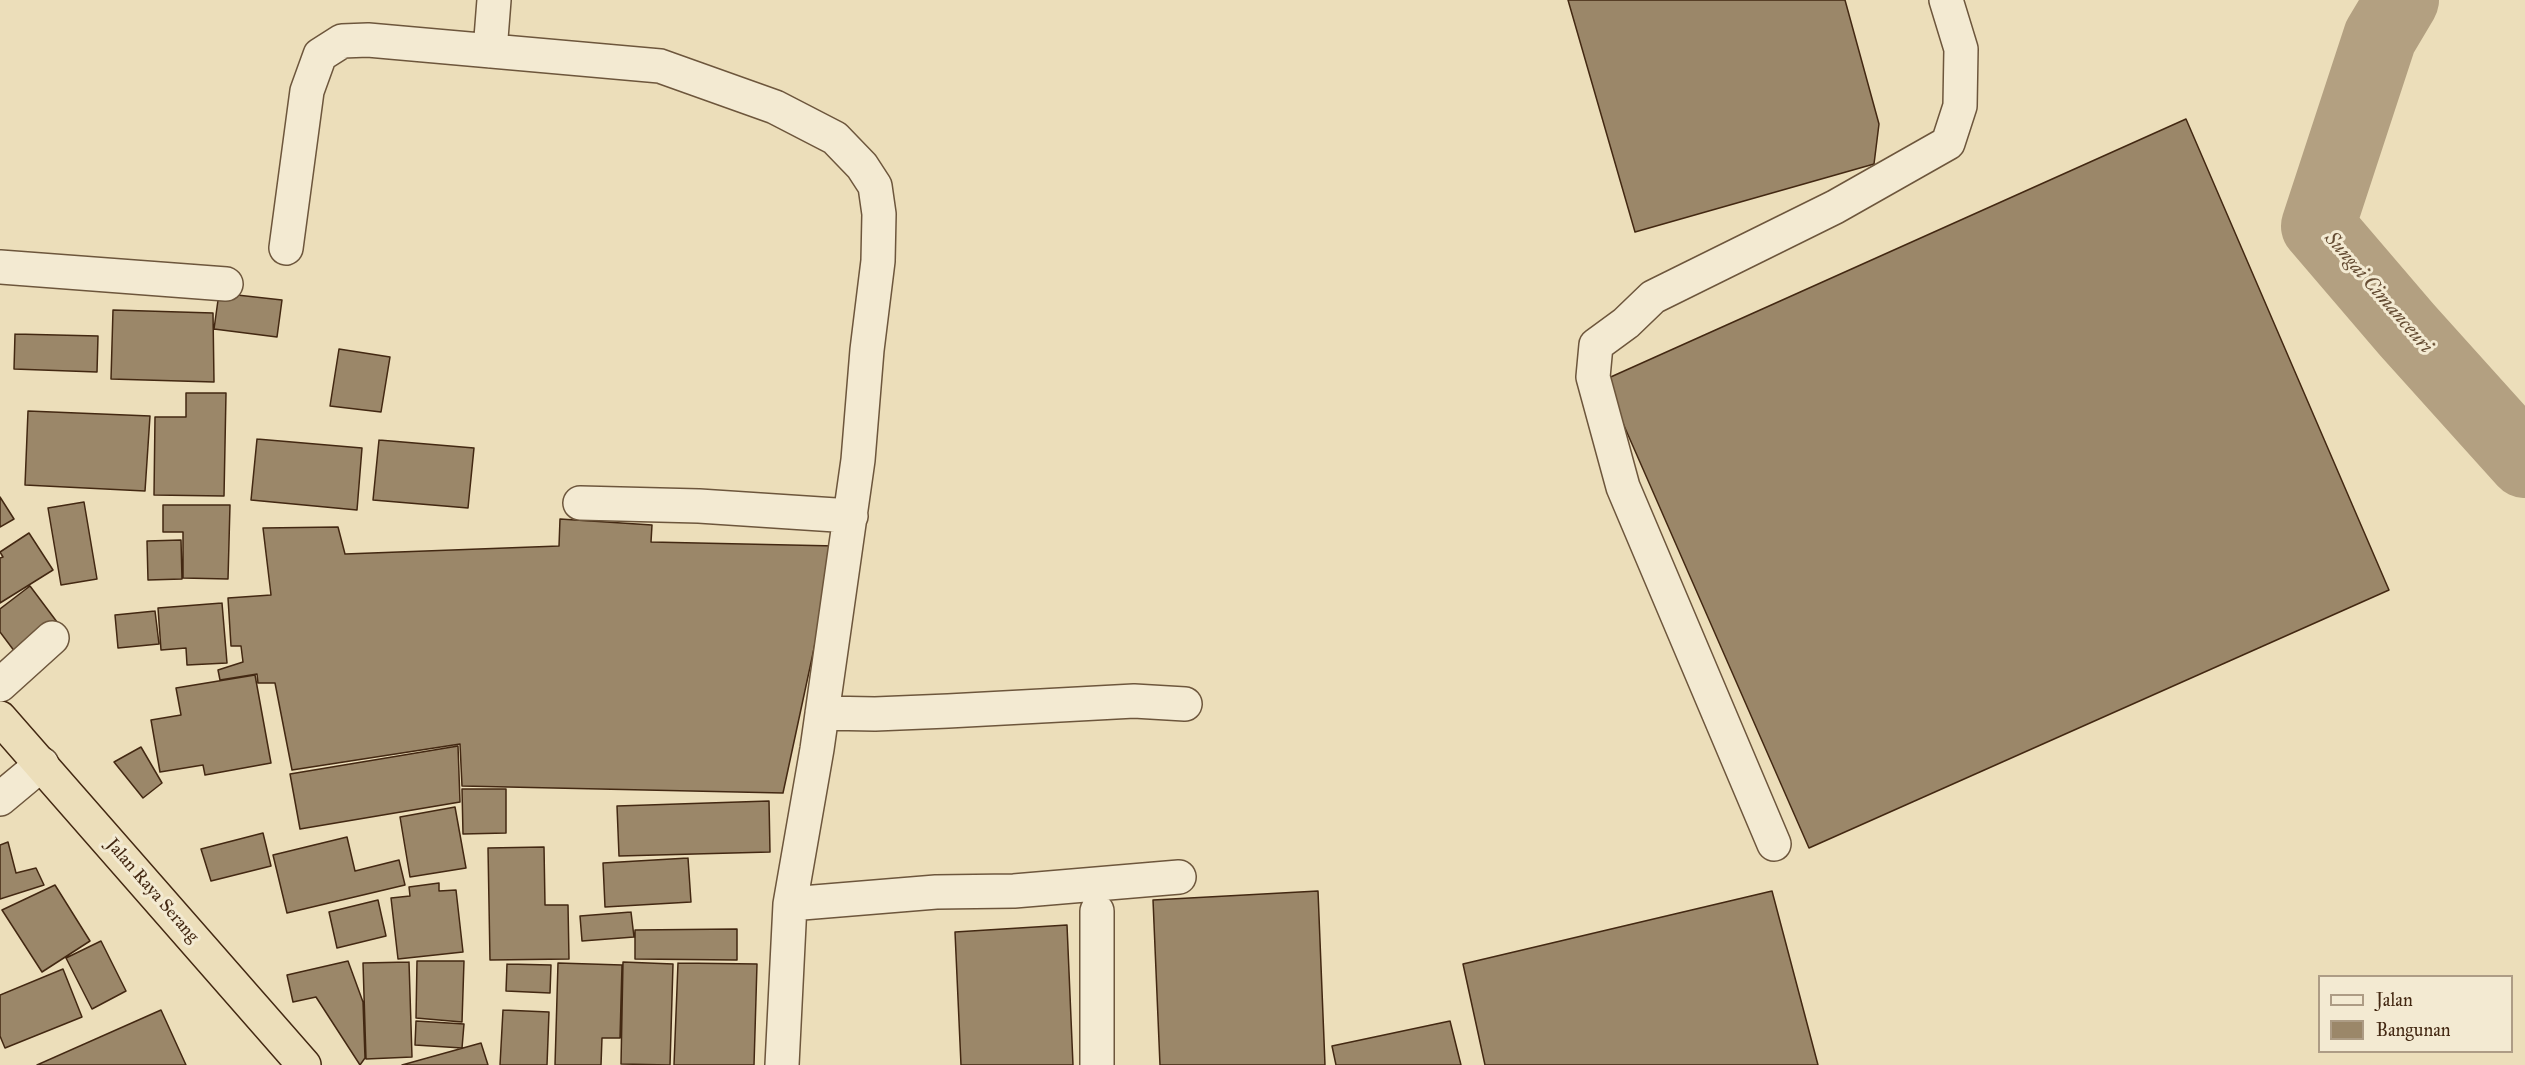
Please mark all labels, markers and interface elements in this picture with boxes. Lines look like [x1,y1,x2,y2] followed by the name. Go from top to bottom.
[2319,227,2437,359] water label: Sungai Cimanceuri
[101,835,203,947] street label: Jalan Raya Serang
[2318,975,2513,1053] legend
[2376,989,2413,1011] text: Jalan
[2376,1019,2451,1041] text: Bangunan

